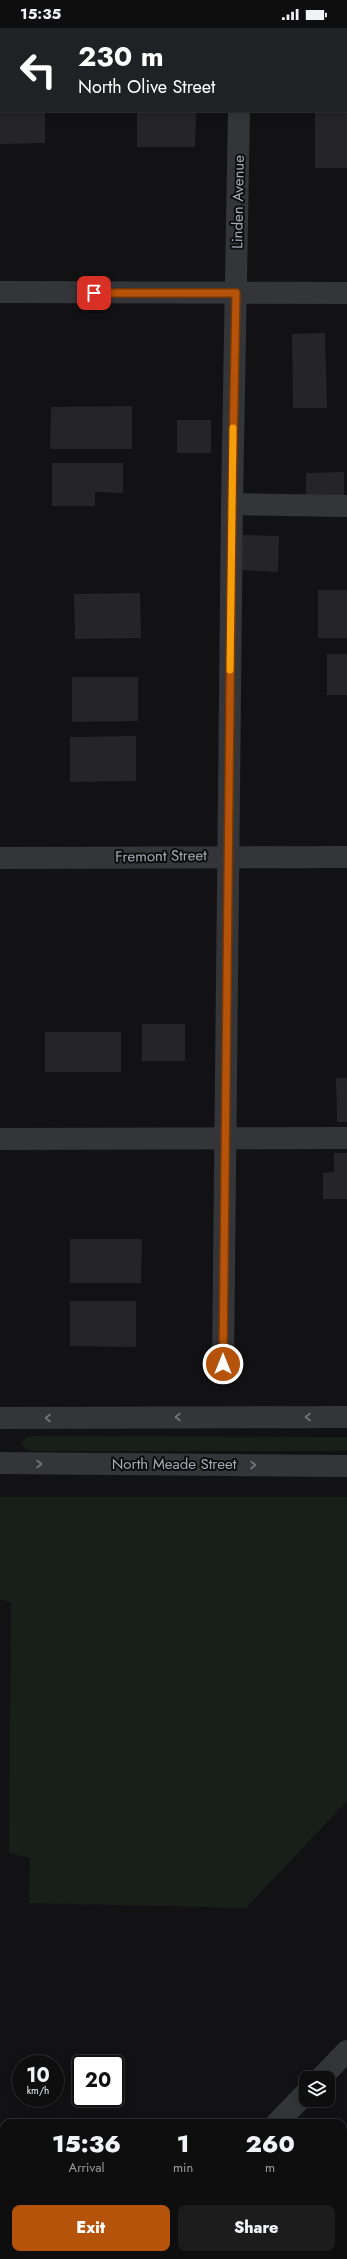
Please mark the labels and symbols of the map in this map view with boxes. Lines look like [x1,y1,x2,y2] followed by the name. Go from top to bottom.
[226,155,250,249] street label: Linden Avenue
[77,276,111,310] pin
[115,844,207,868] street label: Fremont Street
[202,1343,244,1385] position arrow
[175,1413,181,1421] one-way arrow
[305,1413,311,1421] one-way arrow
[45,1414,51,1422] one-way arrow
[112,1453,237,1475] street label: North Meade Street
[36,1459,42,1468] one-way arrow
[250,1461,256,1469] one-way arrow
[72,2055,124,2107] speed limit sign: 20

